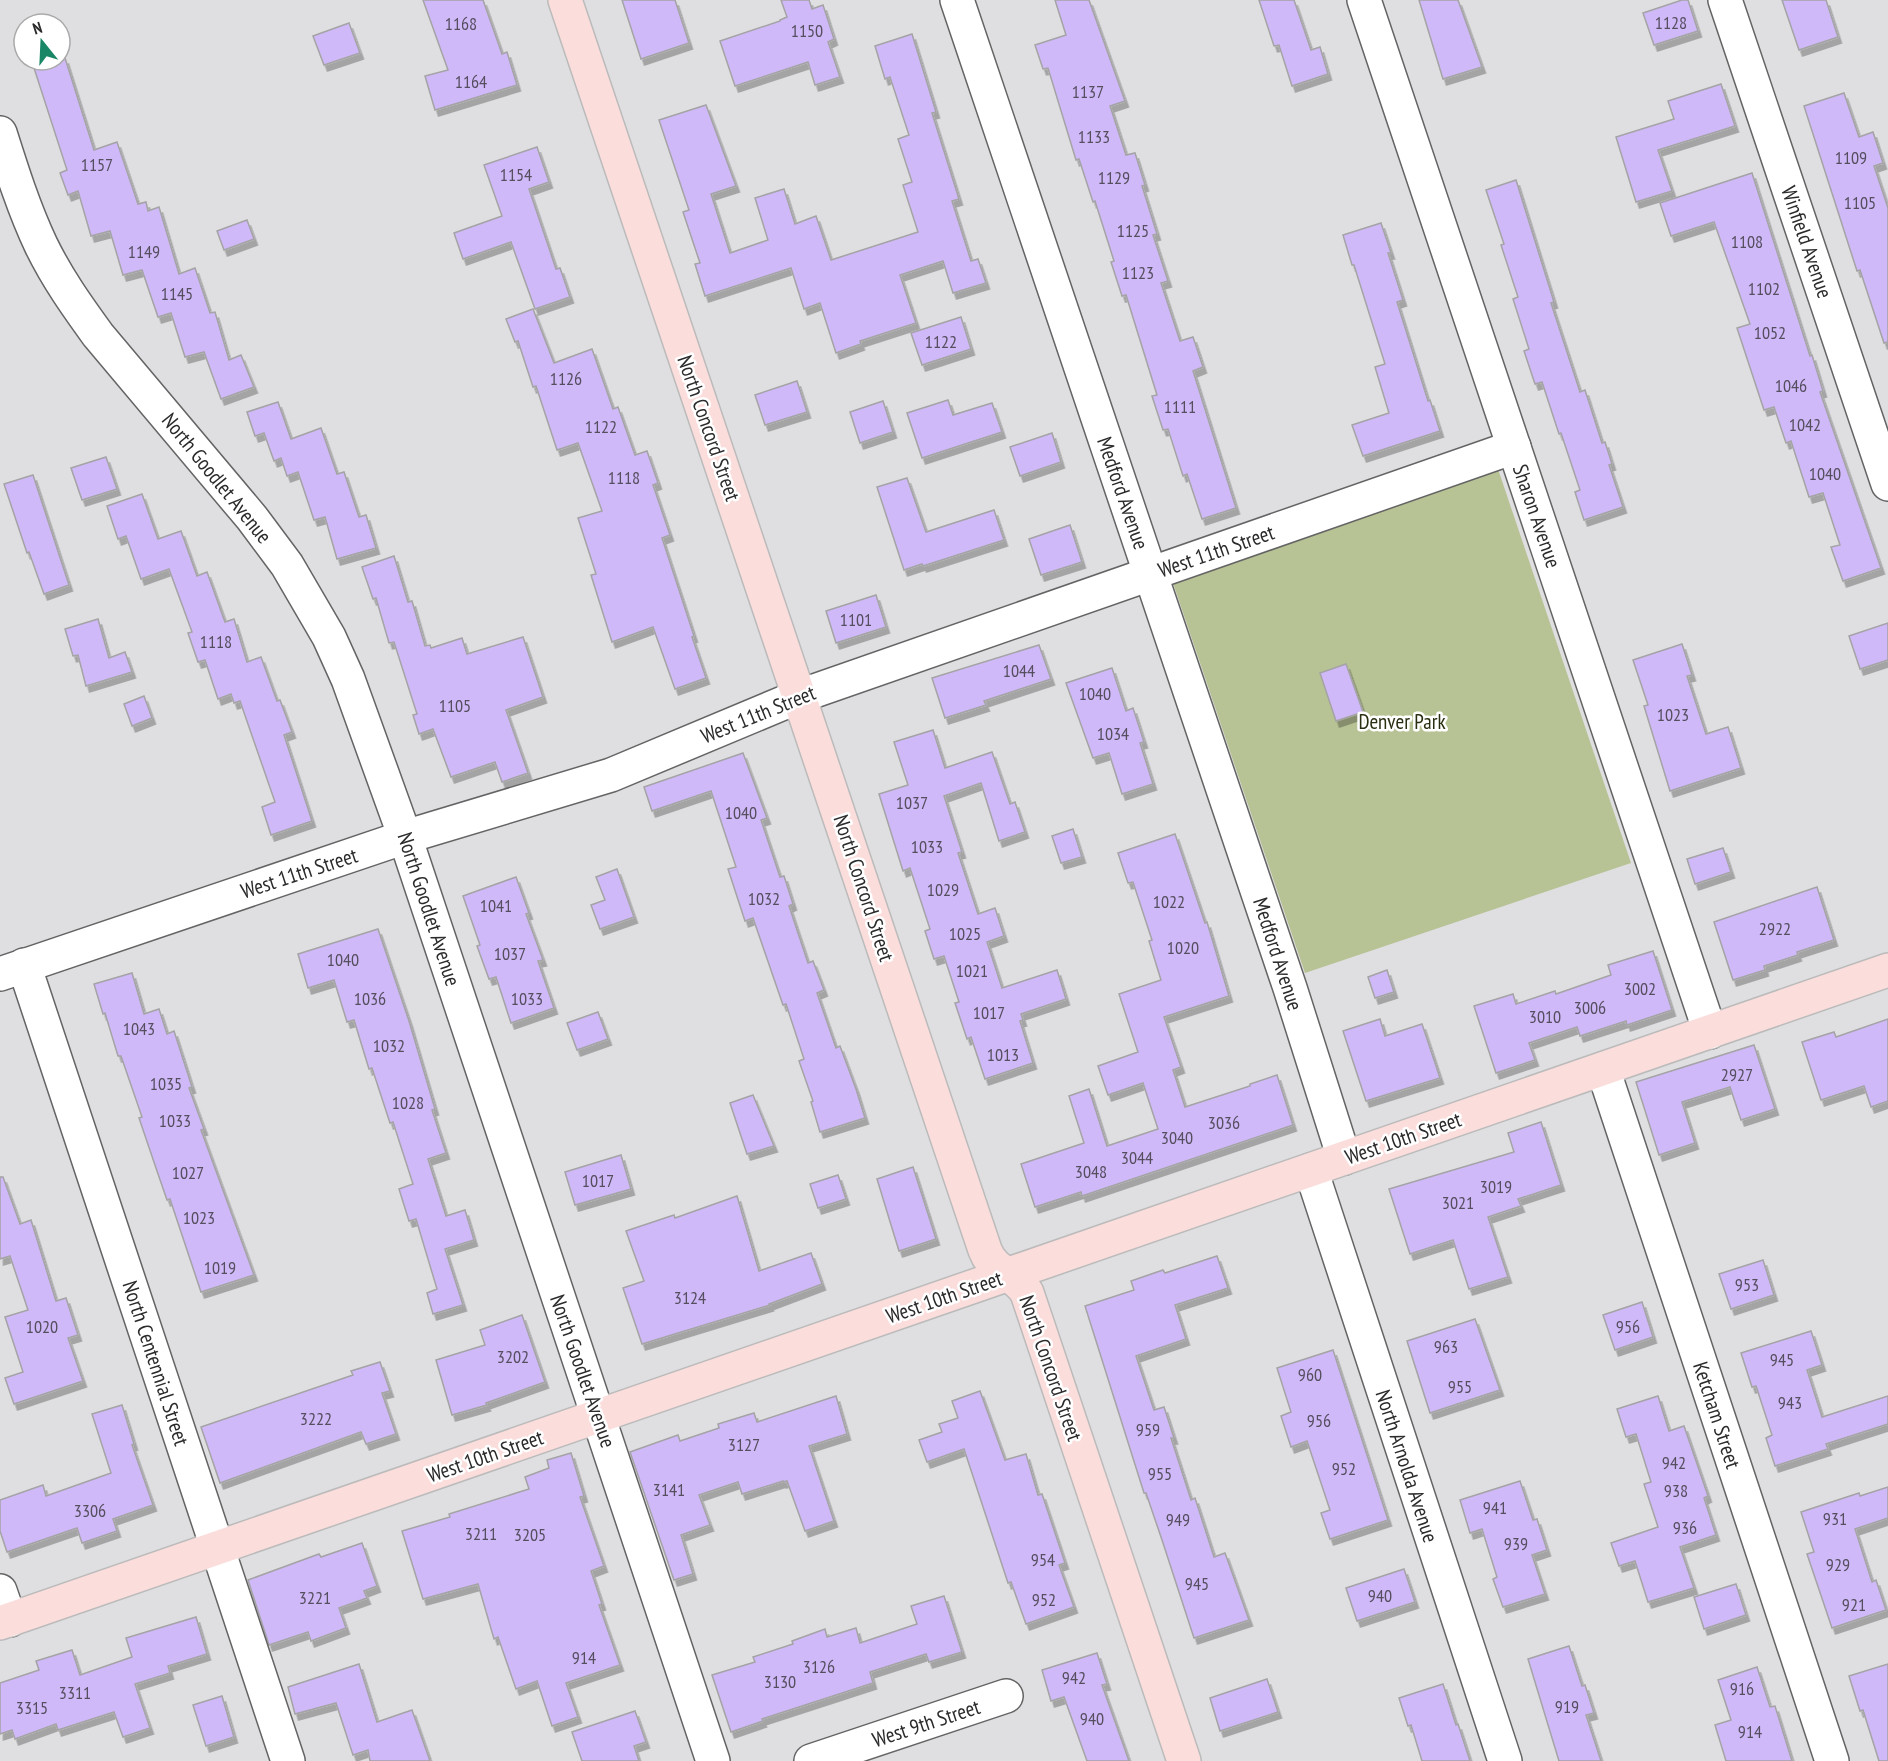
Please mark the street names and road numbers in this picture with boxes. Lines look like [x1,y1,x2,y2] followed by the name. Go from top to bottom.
[1775,182,1839,302] street label: Winfield Avenue
[671,352,747,505] street label: North Concord Street
[156,407,278,549] street label: North Goodlet Avenue
[1091,433,1155,553] street label: Medford Avenue
[1507,461,1567,571] street label: Sharon Avenue
[1154,518,1278,583] street label: West 11th Street
[697,679,819,749] street label: West 11th Street
[828,811,900,965] street label: North Concord Street
[391,829,467,989] street label: North Goodlet Avenue
[237,841,361,905] street label: West 11th Street
[1247,894,1309,1014] street label: Medford Avenue
[1341,1105,1465,1170] street label: West 10th Street
[882,1264,1006,1329] street label: West 10th Street
[117,1277,195,1449] street label: North Centennial Street
[544,1291,622,1451] street label: North Goodlet Avenue
[1013,1292,1089,1445] street label: North Concord Street
[1687,1358,1747,1472] street label: Ketcham Street
[1370,1386,1444,1546] street label: North Arnolda Avenue
[423,1423,547,1488] street label: West 10th Street
[869,1693,984,1753] street label: West 9th Street

